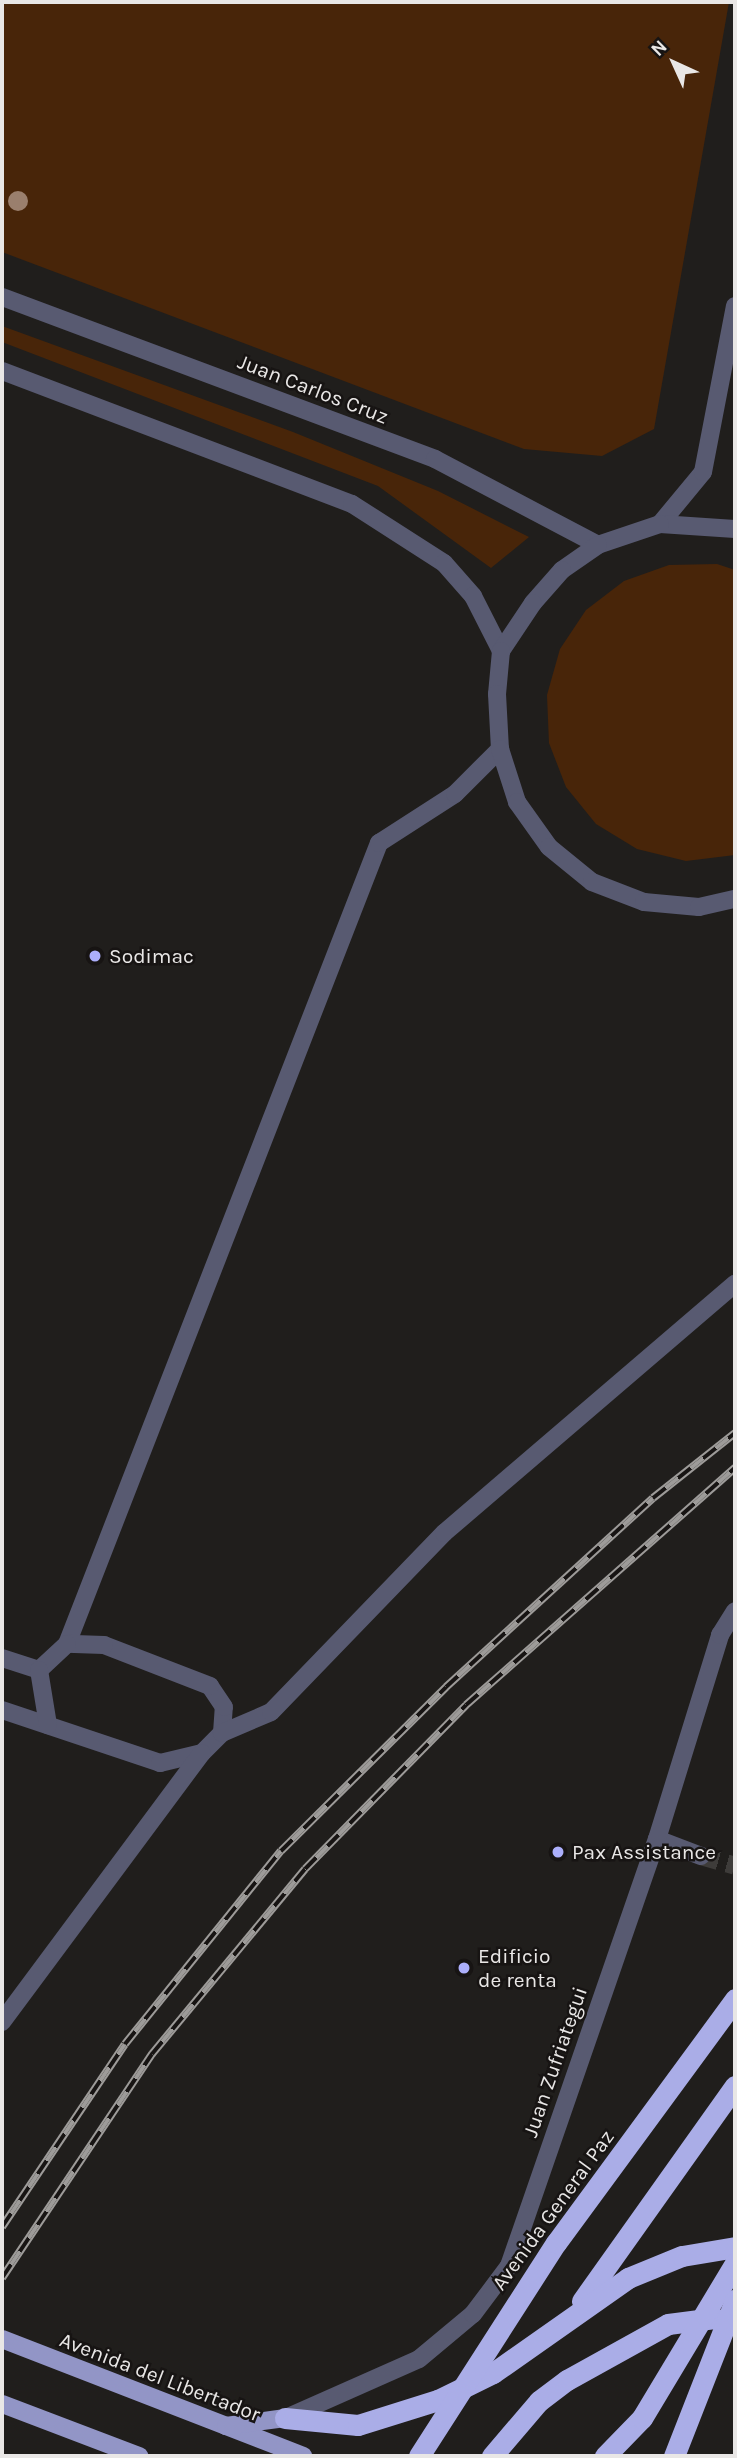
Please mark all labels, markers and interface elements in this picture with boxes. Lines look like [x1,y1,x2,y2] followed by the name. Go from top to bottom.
[639,28,709,98] north arrow
[647,36,672,61] text: N
[234,349,392,429] street label: Juan Carlos Cruz
[109,943,194,969] place label: Sodimac
[87,948,103,964] marker: Sodimac
[572,1839,716,1865] place label: Pax Assistance
[550,1844,566,1860] marker: Pax Assistance
[478,1943,557,1993] place label: Edificio de renta
[456,1960,472,1976] marker: Edificio de renta
[517,1983,593,2141] street label: Juan Zufriategui
[486,2125,620,2295] street label: Avenida General Paz
[56,2327,264,2427] street label: Avenida del Libertador

